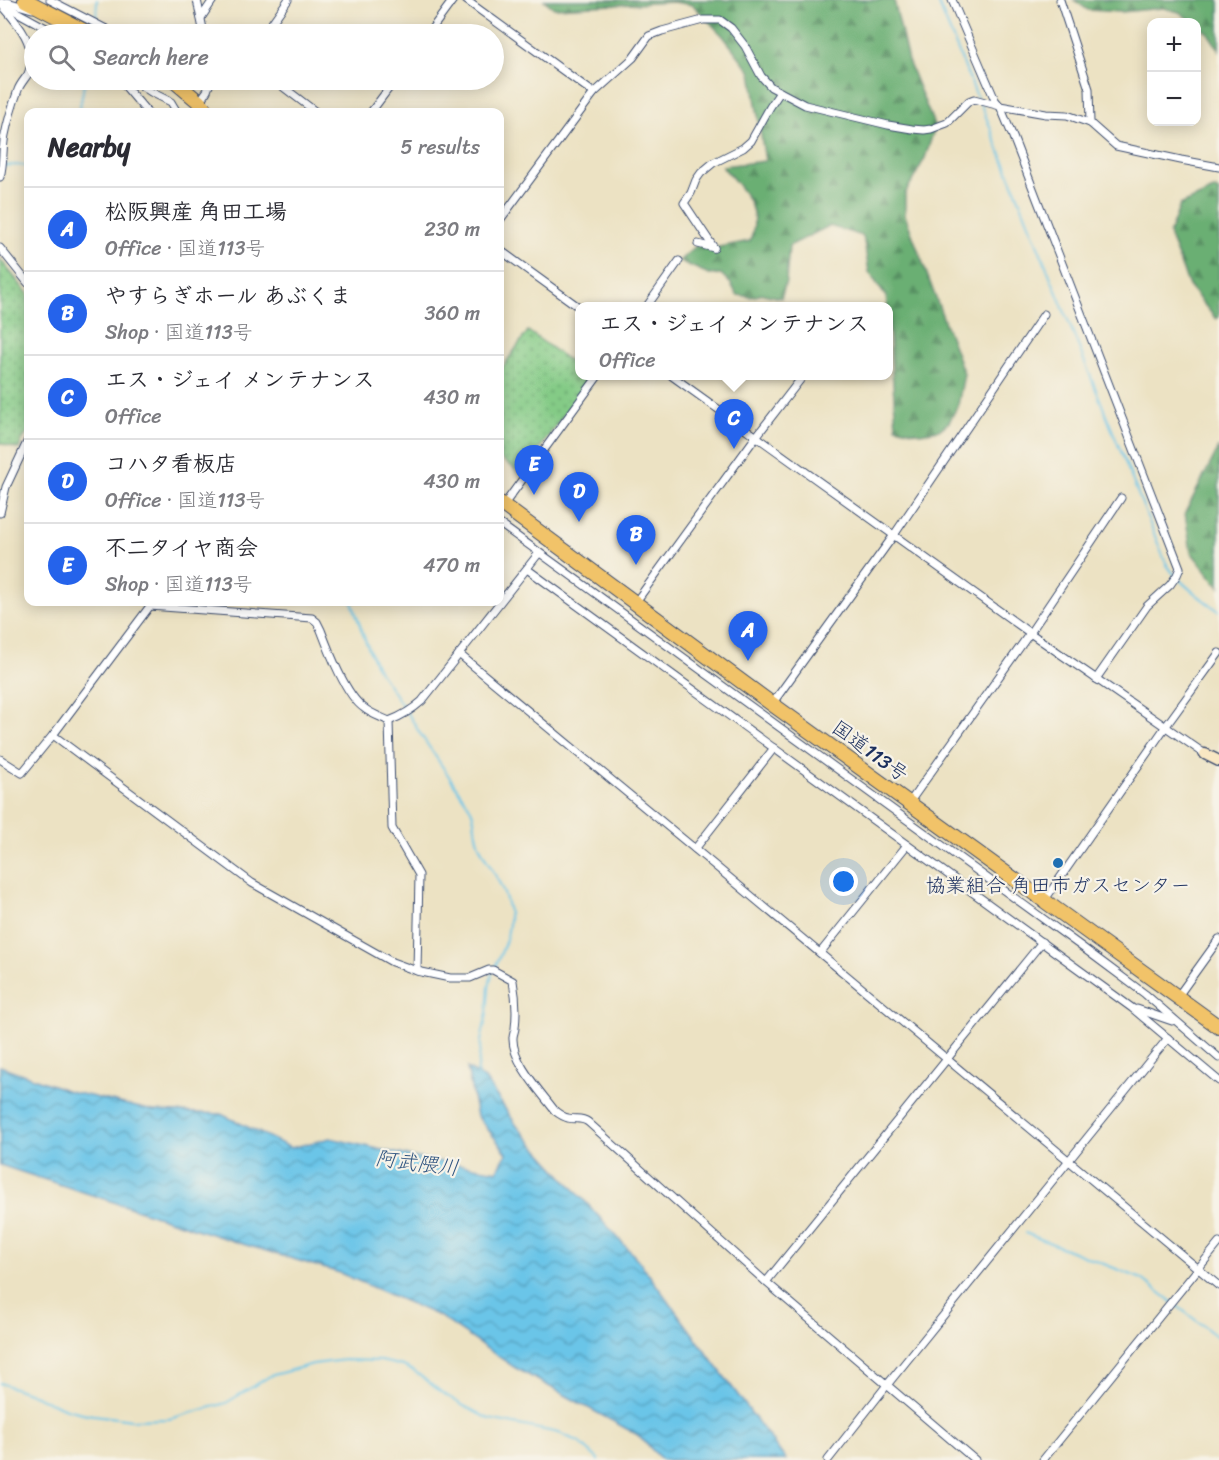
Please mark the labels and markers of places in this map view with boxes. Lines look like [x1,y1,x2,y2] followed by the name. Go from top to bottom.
[714,400,754,449] pin: C
[514,446,554,495] pin: E
[560,472,598,522] pin: D
[616,516,656,565] pin: B
[728,612,768,661] pin: A
[1051,856,1065,870] marker: 協業組合 角田市ガスセンター
[926,868,1190,903] place label: 協業組合 角田市ガスセンター

